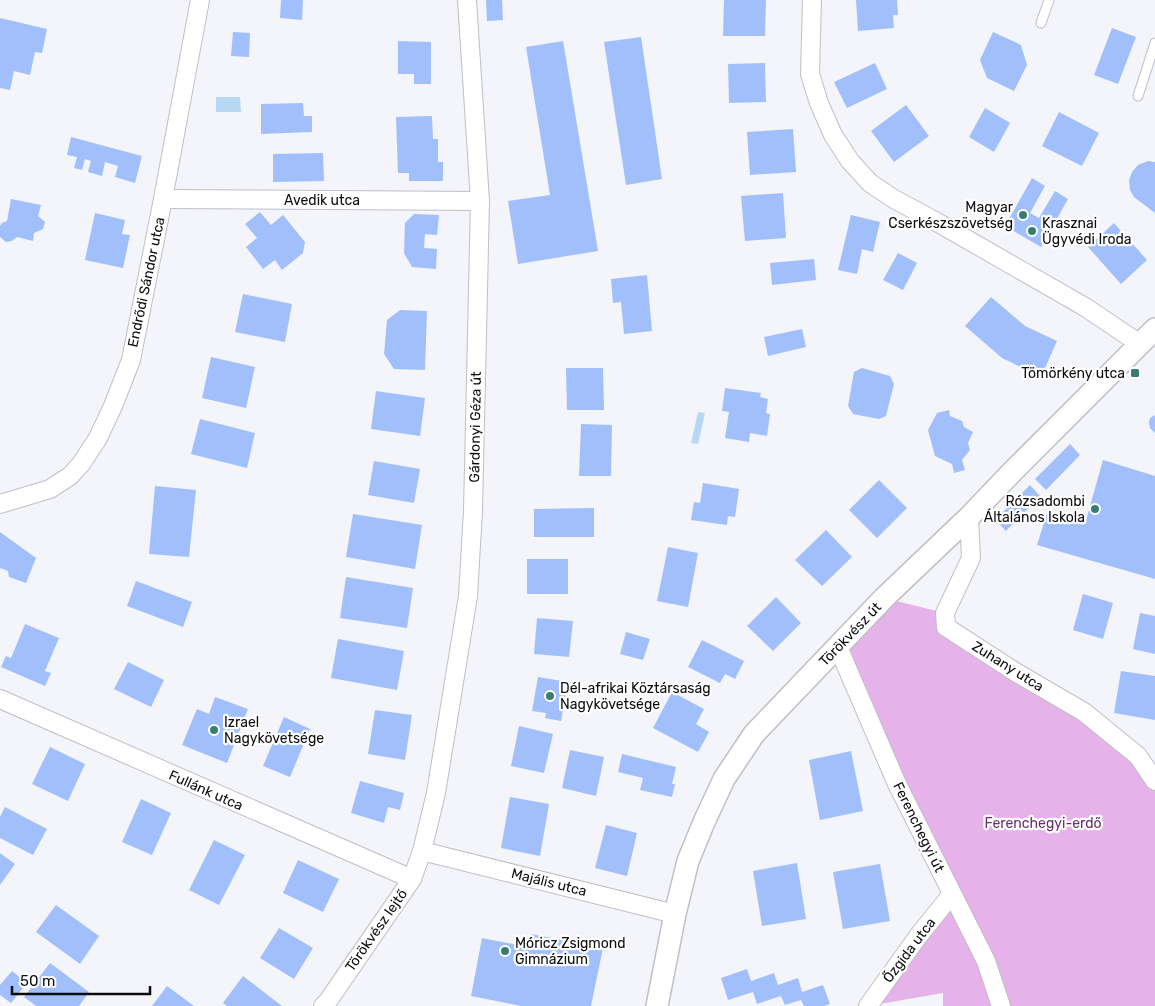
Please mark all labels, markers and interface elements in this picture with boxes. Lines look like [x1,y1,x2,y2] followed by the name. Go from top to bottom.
[284,192,360,209] street label: Avedik utca
[888,199,1014,232] place label: Magyar Cserkészszövetség
[1017,209,1029,221] marker: Magyar Cserkészszövetség
[124,215,169,349] street label: Endrődi Sándor utca
[1042,215,1131,248] place label: Krasznai Ügyvédi Iroda
[1026,225,1038,237] marker: Krasznai Ügyvédi Iroda
[1021,365,1125,382] place label: Tömörkény utca
[1129,367,1141,379] marker: Tömörkény utca
[466,371,485,483] street label: Gárdonyi Géza út
[984,493,1085,526] place label: Rózsadombi Általános Iskola
[1089,503,1101,515] marker: Rózsadombi Általános Iskola
[816,599,885,670] street label: Törökvész út
[969,638,1047,695] street label: Zuhany utca
[560,680,711,713] place label: Dél-afrikai Köztársaság Nagykövetsége
[544,690,556,702] marker: Dél-afrikai Köztársaság Nagykövetsége
[224,714,324,747] place label: Izrael Nagykövetsége
[208,724,220,736] marker: Izrael Nagykövetsége
[166,767,246,814] street label: Fullánk utca
[889,779,948,876] street label: Ferenchegyi út
[984,815,1102,832] park label: Ferenchegyi-erdő
[509,865,588,900] street label: Majális utca
[342,886,411,975] street label: Törökvész lejtő
[879,914,939,986] street label: Őzgida utca
[515,935,626,968] place label: Móricz Zsigmond Gimnázium
[499,945,511,957] marker: Móricz Zsigmond Gimnázium
[12,964,150,996] scale bar
[20,972,55,990] text: 50 m

